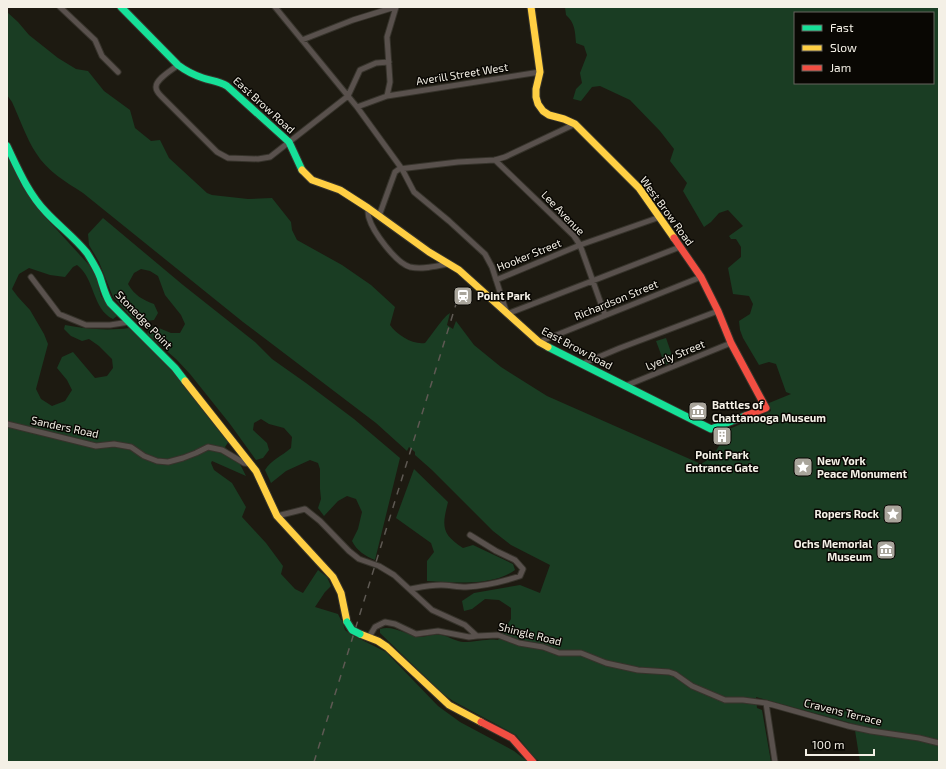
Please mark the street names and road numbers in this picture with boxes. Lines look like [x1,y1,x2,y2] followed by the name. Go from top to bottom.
[415,60,509,87] street label: Averill Street West
[231,74,298,136] street label: East Brow Road
[638,174,697,248] street label: West Brow Road
[539,188,588,238] street label: Lee Avenue
[495,236,563,273] street label: Hooker Street
[572,277,660,322] street label: Richardson Street
[113,288,175,351] street label: Stonedge Point
[540,323,615,372] street label: East Brow Road
[643,337,706,372] street label: Lyerly Street
[30,413,100,440] street label: Sanders Road
[497,619,563,648] street label: Shingle Road
[803,696,883,727] street label: Cravens Terrace

